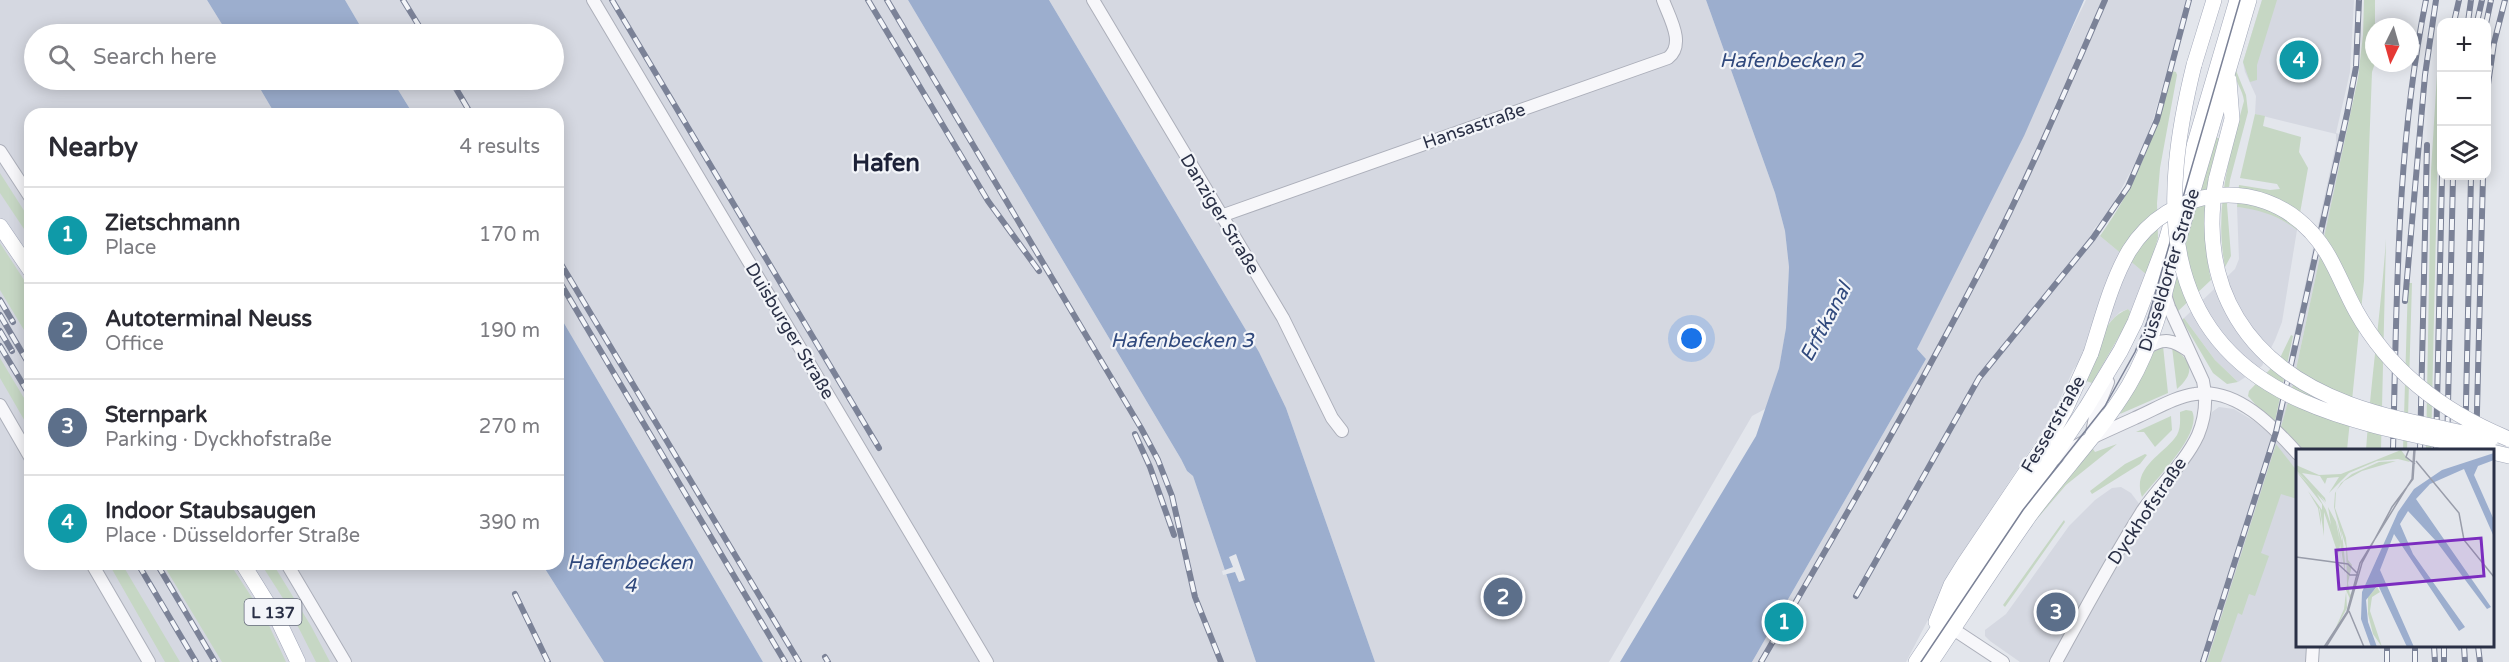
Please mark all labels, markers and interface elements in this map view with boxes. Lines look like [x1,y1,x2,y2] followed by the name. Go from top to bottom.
[2365,18,2419,72] north arrow
[2437,18,2491,180] map controls
[2437,18,2491,72] button: +
[24,24,564,90] search box
[2280,38,2318,82] pin: 4
[45,41,78,74] icon: search
[93,44,217,70] text: Search here
[1719,49,1864,73] water label: Hafenbecken 2
[2437,72,2491,126] button: −
[1420,98,1528,154] street label: Hansastraße
[2437,126,2491,180] button: layers
[48,132,138,163] text: Nearby
[460,135,540,159] text: 4 results
[852,149,920,178] district label: Hafen
[1175,150,1265,278] street label: Danziger Straße
[2134,186,2204,354] street label: Düsseldorfer Straße
[105,210,240,236] text: Zietschmann
[61,223,74,247] text: 1
[479,223,540,247] text: 170 m
[105,236,156,260] text: Place
[741,259,839,403] street label: Duisburger Straße
[1795,277,1858,366] water label: Erftkanal
[105,306,312,332] text: Autoterminal Neuss
[61,319,74,343] text: 2
[479,319,540,343] text: 190 m
[1677,324,1706,353] your location
[1110,329,1255,353] water label: Hafenbecken 3
[105,332,164,356] text: Office
[2016,372,2090,476] street label: Fesserstraße
[105,402,207,428] text: Sternpark
[61,415,74,439] text: 3
[479,415,540,439] text: 270 m
[105,428,332,452] text: Parking · Dyckhofstraße
[2296,449,2494,647] inset map
[2103,453,2191,569] street label: Dyckhofstraße
[105,498,316,524] text: Indoor Staubsaugen
[61,511,74,535] text: 4
[479,511,540,535] text: 390 m
[105,524,360,548] text: Place · Düsseldorfer Straße
[567,551,694,598] water label: Hafenbecken 4
[1484,574,1522,620] pin: 2
[2036,590,2076,634] pin: 3
[244,599,302,625] road number: L 137
[1764,600,1804,644] pin: 1

